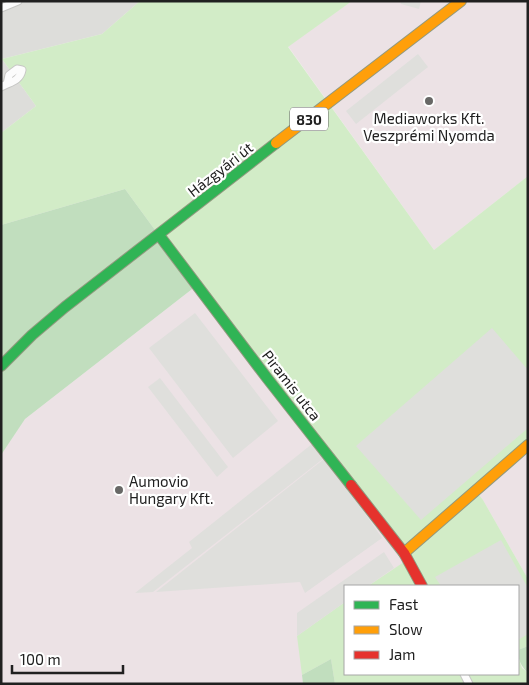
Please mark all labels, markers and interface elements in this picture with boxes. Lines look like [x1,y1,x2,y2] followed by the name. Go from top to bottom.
[423,95,435,107] marker: Mediaworks Kft. Veszprémi Nyomda
[290,108,328,130] road number: 830
[363,109,495,144] place label: Mediaworks Kft. Veszprémi Nyomda
[184,138,256,200] street label: Házgyári út
[259,346,325,424] street label: Piramis utca
[129,472,213,507] place label: Aumovio Hungary Kft.
[113,484,125,496] marker: Aumovio Hungary Kft.
[344,585,519,675] legend
[389,595,419,613] text: Fast
[389,620,423,638] text: Slow
[12,642,124,674] scale bar
[389,645,415,663] text: Jam
[20,650,61,668] text: 100 m

